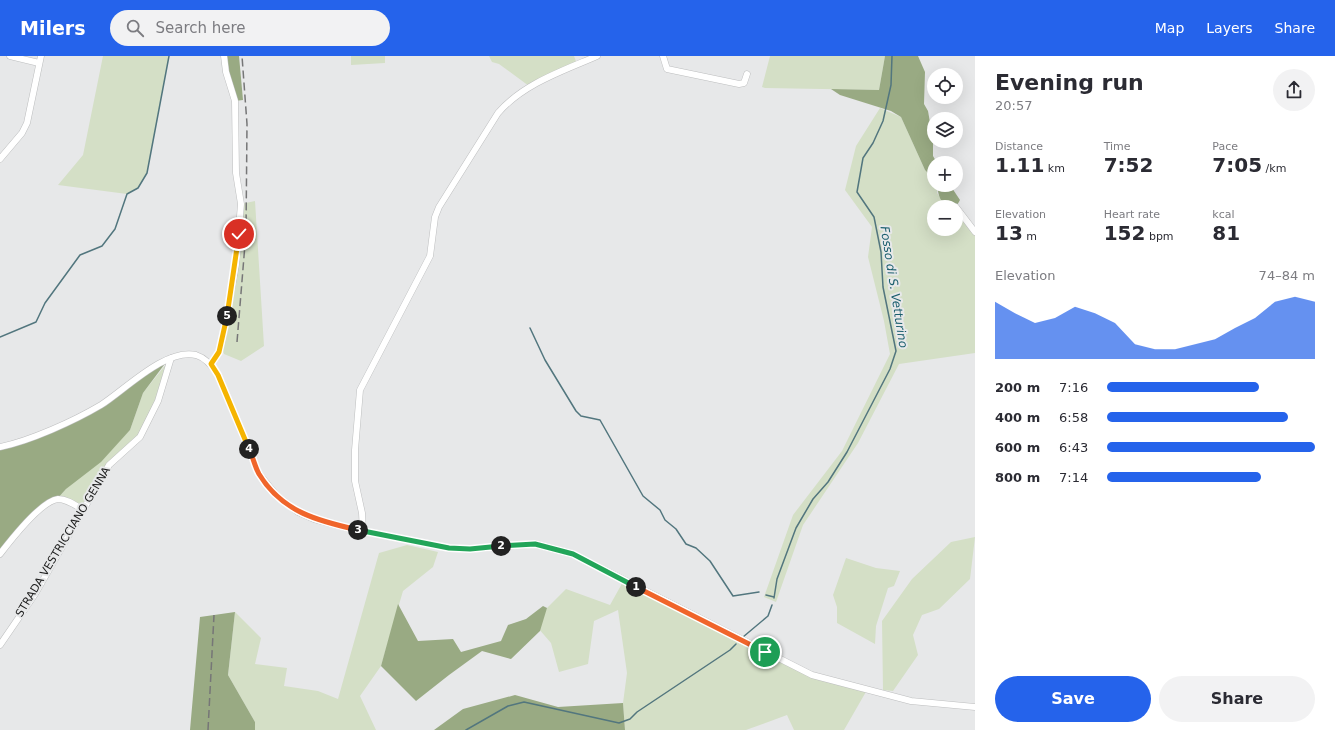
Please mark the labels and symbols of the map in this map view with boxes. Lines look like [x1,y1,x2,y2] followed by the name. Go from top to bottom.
[222,217,256,251] pin
[877,225,911,349] water label: Fosso di S. Vetturino
[217,306,237,326] pin: 5
[239,439,259,459] pin: 4
[13,464,113,619] street label: STRADA VESTRICCIANO GENNA
[348,520,368,540] pin: 3
[491,536,511,556] pin: 2
[626,577,646,597] pin: 1
[748,635,782,669] pin

